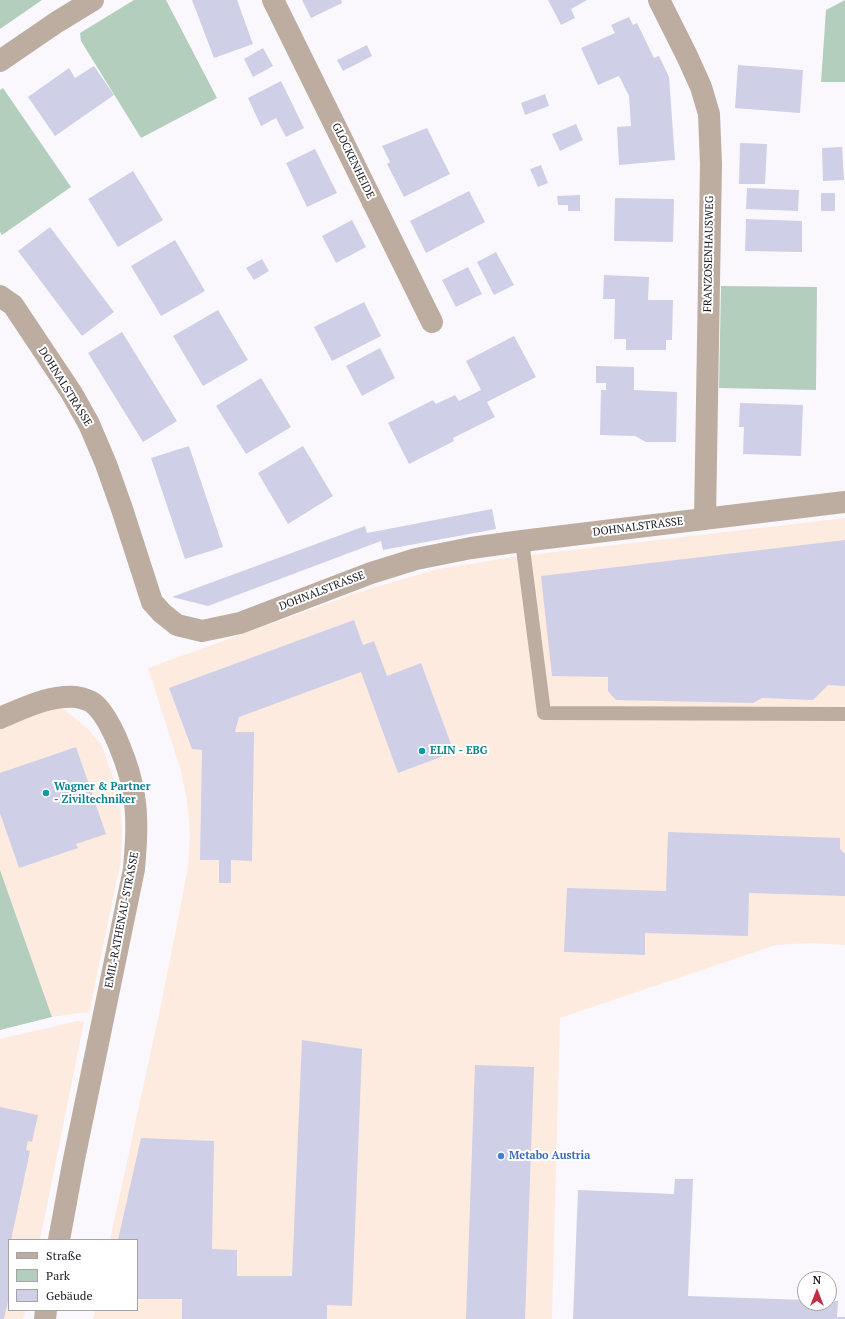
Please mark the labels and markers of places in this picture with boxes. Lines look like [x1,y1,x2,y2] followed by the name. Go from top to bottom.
[430,744,488,758] place label: ELIN - EBG
[417,746,427,756] marker: ELIN - EBG
[54,780,150,806] place label: Wagner & Partner - Ziviltechniker
[41,788,51,798] marker: Wagner & Partner - Ziviltechniker
[509,1149,590,1163] place label: Metabo Austria
[496,1151,506,1161] marker: Metabo Austria

